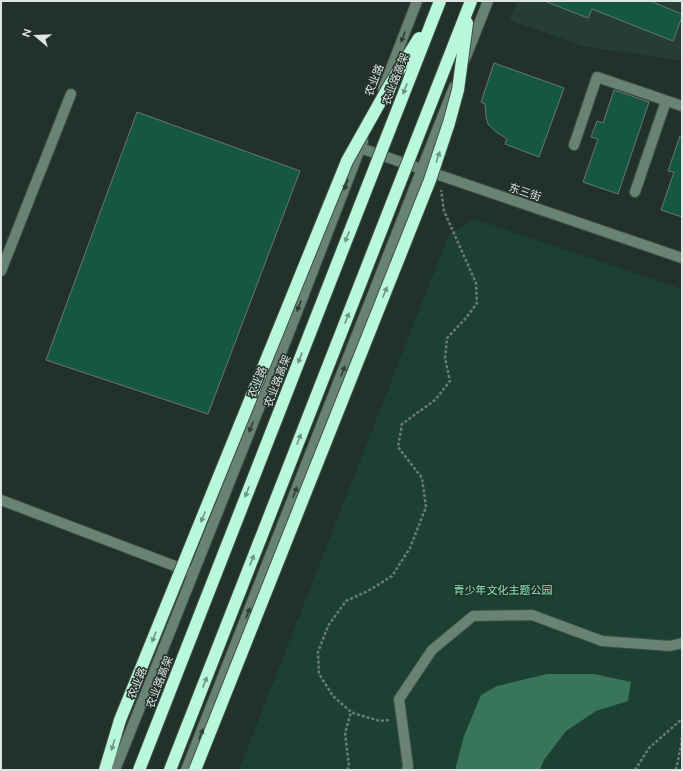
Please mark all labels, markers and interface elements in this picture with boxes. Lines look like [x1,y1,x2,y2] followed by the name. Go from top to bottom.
[16,16,56,56] north arrow
[20,27,34,39] text: N
[400,32,406,44] one-way arrow
[380,51,410,107] street label: 农业路高架
[362,62,386,98] street label: 农业路
[401,84,407,96] one-way arrow
[435,151,441,163] one-way arrow
[343,179,349,191] one-way arrow
[507,181,543,203] street label: 东三街
[344,231,350,243] one-way arrow
[383,285,389,297] one-way arrow
[296,300,302,312] one-way arrow
[344,312,350,324] one-way arrow
[296,352,302,364] one-way arrow
[262,353,292,409] street label: 农业路高架
[245,364,269,400] street label: 农业路
[340,364,346,376] one-way arrow
[248,421,254,433] one-way arrow
[297,433,303,445] one-way arrow
[293,485,299,497] one-way arrow
[244,486,250,498] one-way arrow
[199,511,205,523] one-way arrow
[249,555,255,566] one-way arrow
[454,584,553,596] park label: 青少年文化主题公园
[246,606,252,618] one-way arrow
[151,632,157,643] one-way arrow
[144,654,174,710] street label: 农业路高架
[125,665,149,701] street label: 农业路
[202,675,208,687] one-way arrow
[198,727,204,739] one-way arrow
[110,739,116,751] one-way arrow

